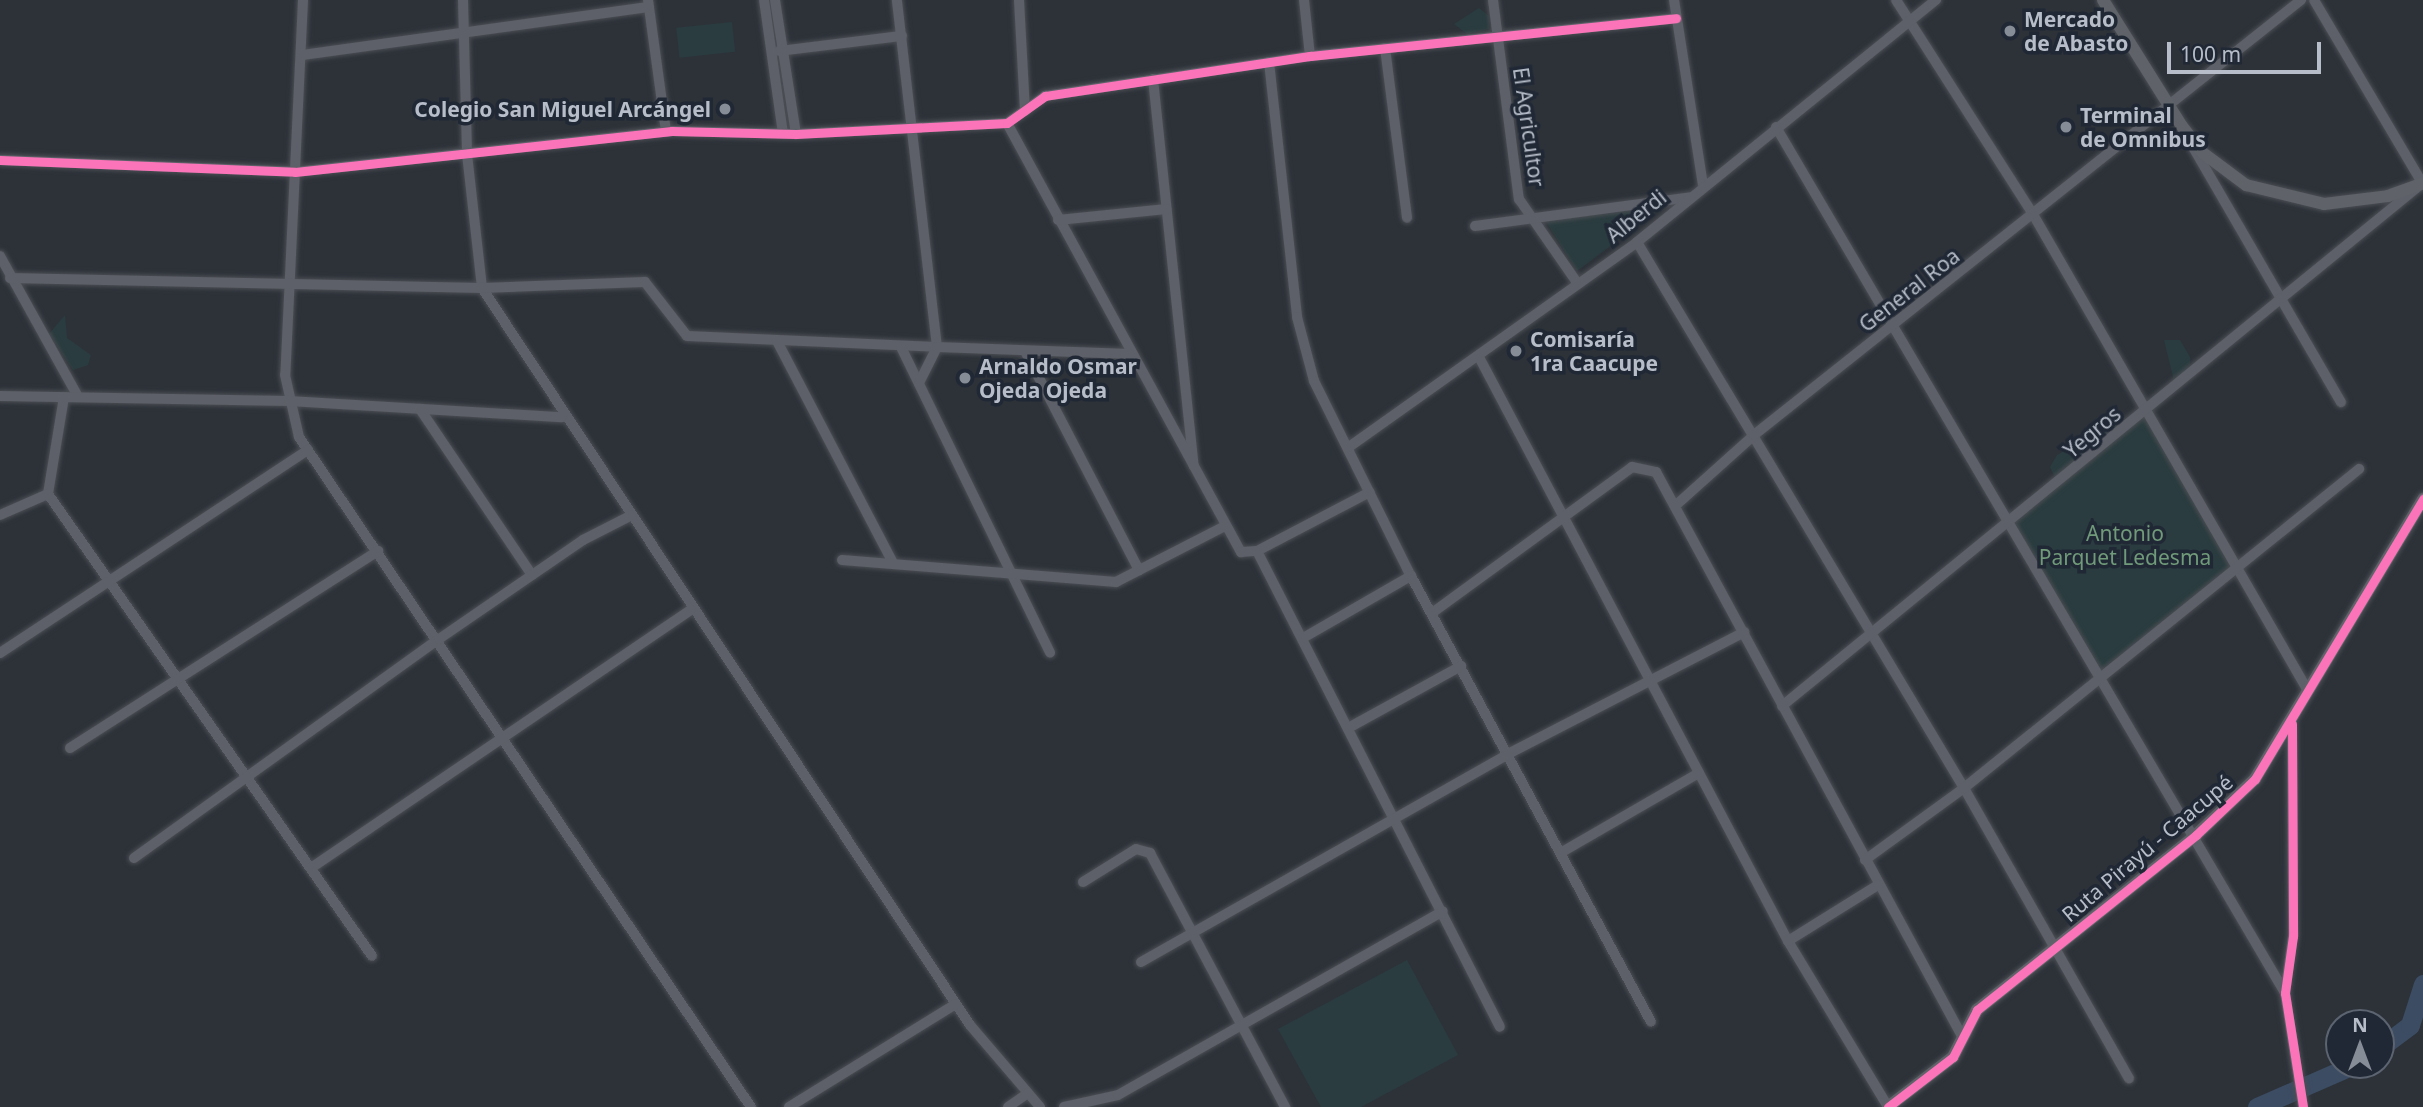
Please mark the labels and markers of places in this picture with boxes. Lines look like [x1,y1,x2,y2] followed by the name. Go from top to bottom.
[2024,6,2128,56] place label: Mercado de Abasto
[2002,23,2018,39] marker: Mercado de Abasto
[414,96,711,122] place label: Colegio San Miguel Arcángel
[717,101,733,117] marker: Colegio San Miguel Arcángel
[2080,102,2206,152] place label: Terminal de Omnibus
[2058,119,2074,135] marker: Terminal de Omnibus
[1530,326,1658,376] place label: Comisaría 1ra Caacupe
[1508,343,1524,359] marker: Comisaría 1ra Caacupe
[979,353,1137,403] place label: Arnaldo Osmar Ojeda Ojeda
[957,370,973,386] marker: Arnaldo Osmar Ojeda Ojeda

